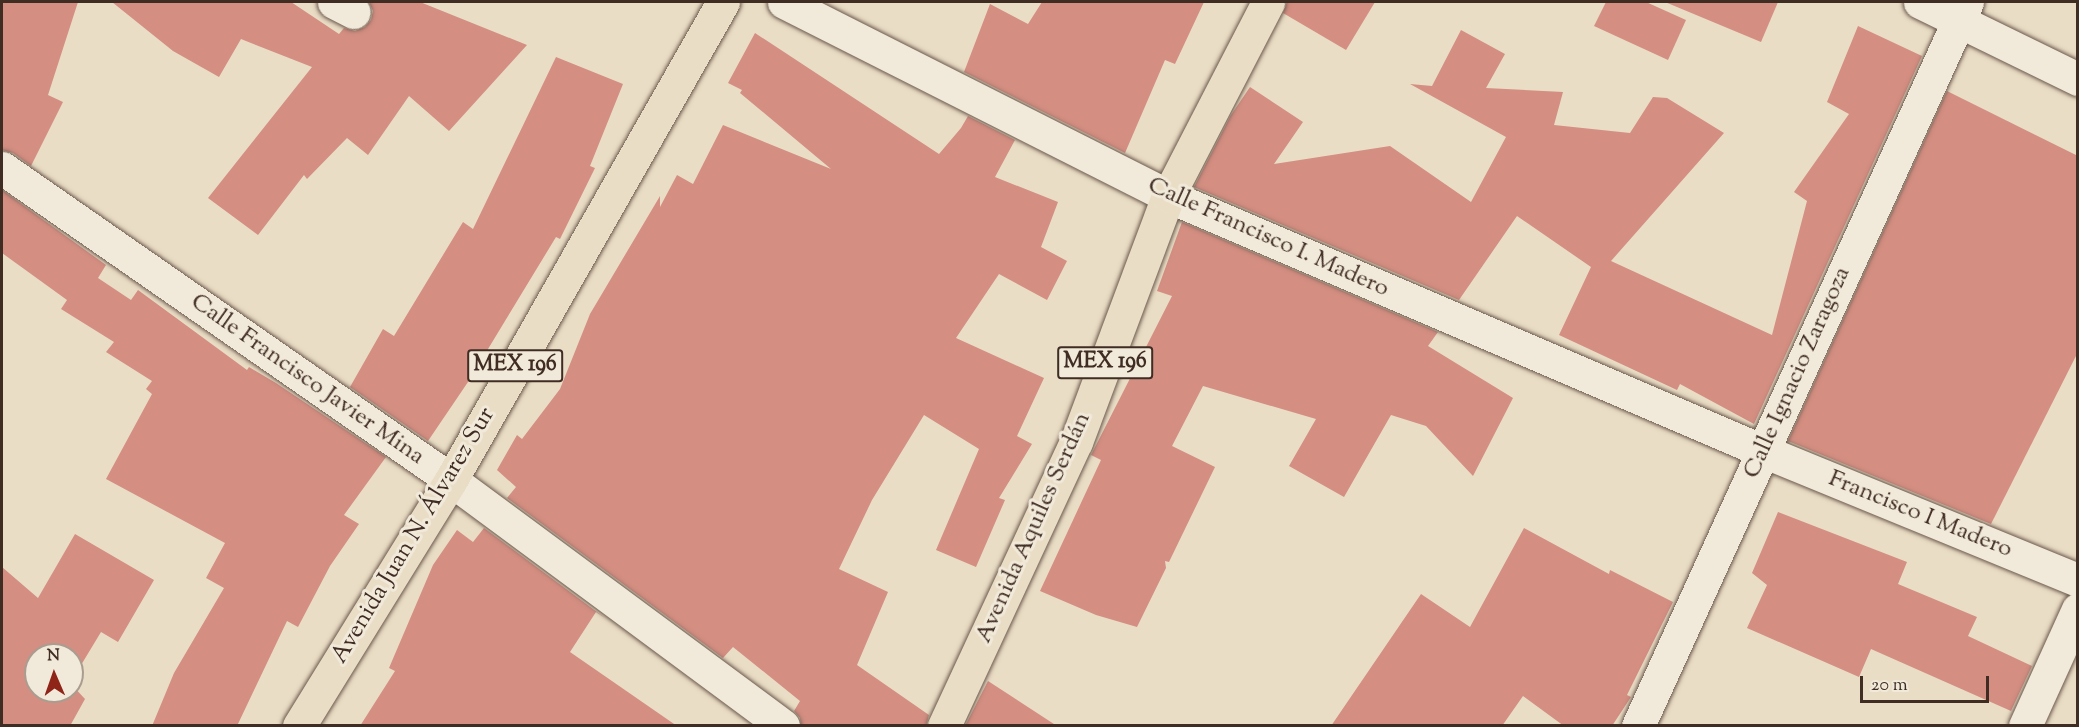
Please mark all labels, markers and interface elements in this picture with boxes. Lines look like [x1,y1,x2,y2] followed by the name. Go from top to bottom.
[1143,172,1393,304] street label: Calle Francisco I. Madero
[1738,263,1858,483] street label: Calle Ignacio Zaragoza
[184,288,430,472] street label: Calle Francisco Javier Mina
[1057,344,1153,382] road number: MEX 196
[467,347,563,385] road number: MEX 196
[326,403,502,669] street label: Avenida Juan N. Álvarez Sur
[970,408,1098,648] street label: Avenida Aquiles Serdán
[1824,465,2016,565] street label: Francisco I Madero
[24,643,84,703] north arrow
[47,645,60,668] text: N
[1863,664,1992,702] scale bar
[1871,673,1908,699] text: 20 m

